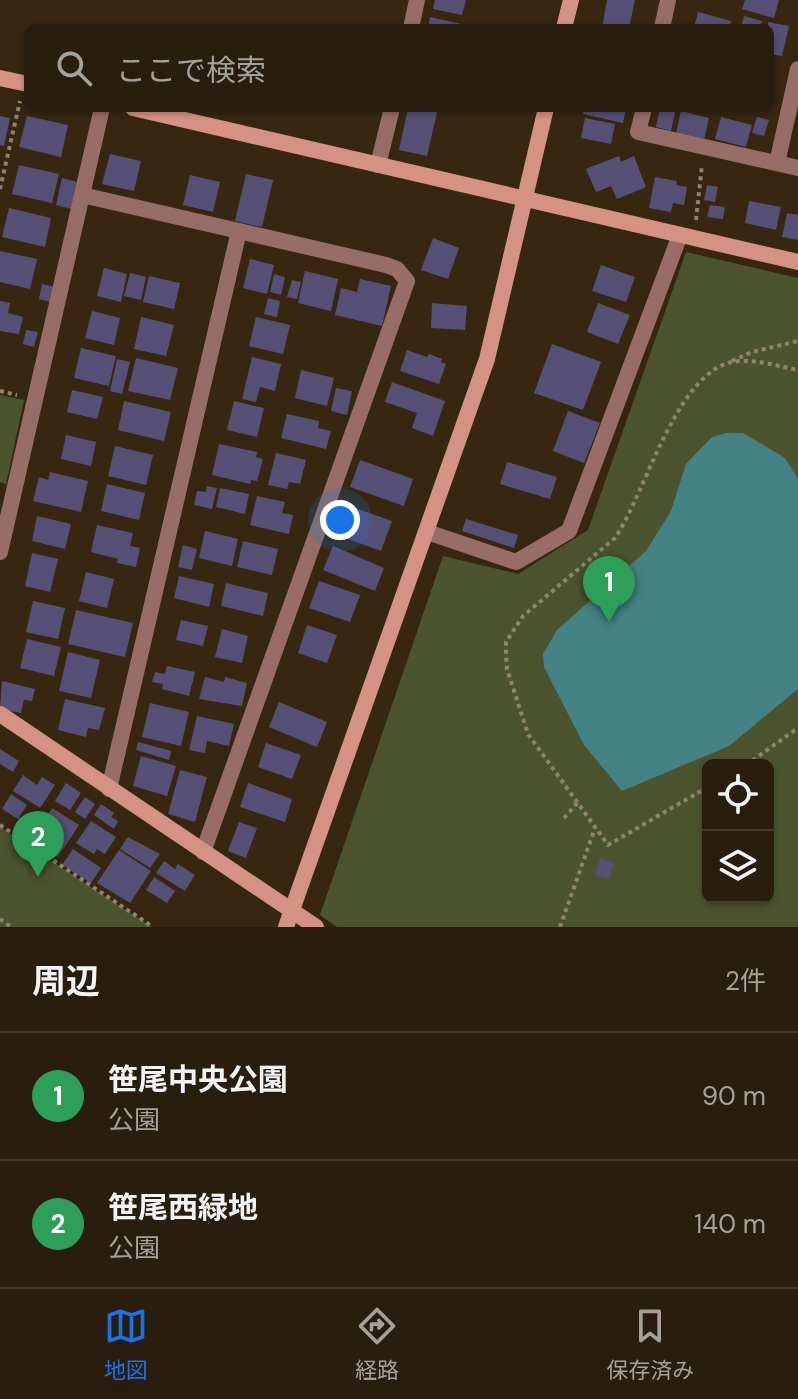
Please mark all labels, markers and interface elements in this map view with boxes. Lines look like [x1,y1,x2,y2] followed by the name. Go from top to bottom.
[24,24,774,112] search box
[52,46,96,90] icon: search
[116,51,266,90] text: ここで検索
[320,500,360,540] your location
[583,556,635,622] pin: 1
[702,759,774,903] map controls
[702,759,774,831] button: locate
[12,811,64,877] pin: 2
[702,831,774,903] button: layers
[32,959,100,1004] text: 周辺
[725,964,766,998] text: 2件
[108,1060,288,1099] text: 笹尾中央公園
[53,1079,63,1113] text: 1
[702,1079,766,1113] text: 90 m
[108,1103,160,1137] text: 公園
[108,1188,258,1227] text: 笹尾西緑地
[50,1207,66,1241] text: 2
[694,1207,766,1241] text: 140 m
[108,1231,160,1265] text: 公園
[104,1304,148,1385] tab: 地図
[355,1304,399,1385] tab: 経路
[606,1304,694,1385] tab: 保存済み

